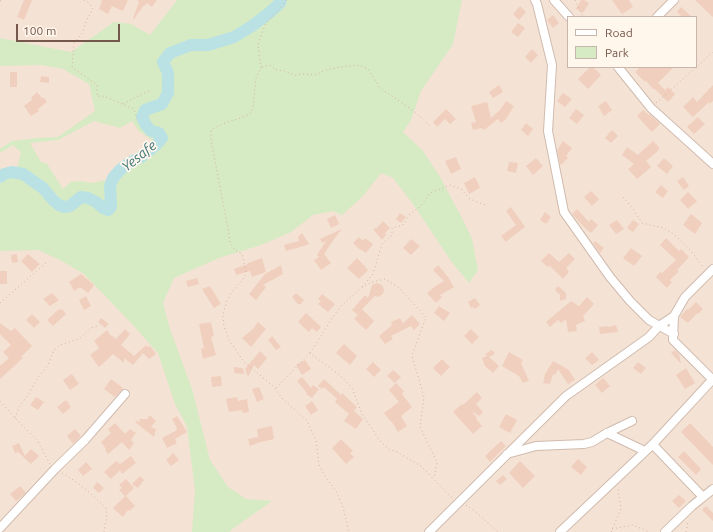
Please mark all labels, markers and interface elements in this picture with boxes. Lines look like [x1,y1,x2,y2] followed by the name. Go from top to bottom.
[18,16,122,42] scale bar
[567,16,697,68] legend
[23,24,56,37] text: 100 m
[605,26,633,39] text: Road
[605,46,629,59] text: Park
[118,137,160,175] water label: Yesafe

